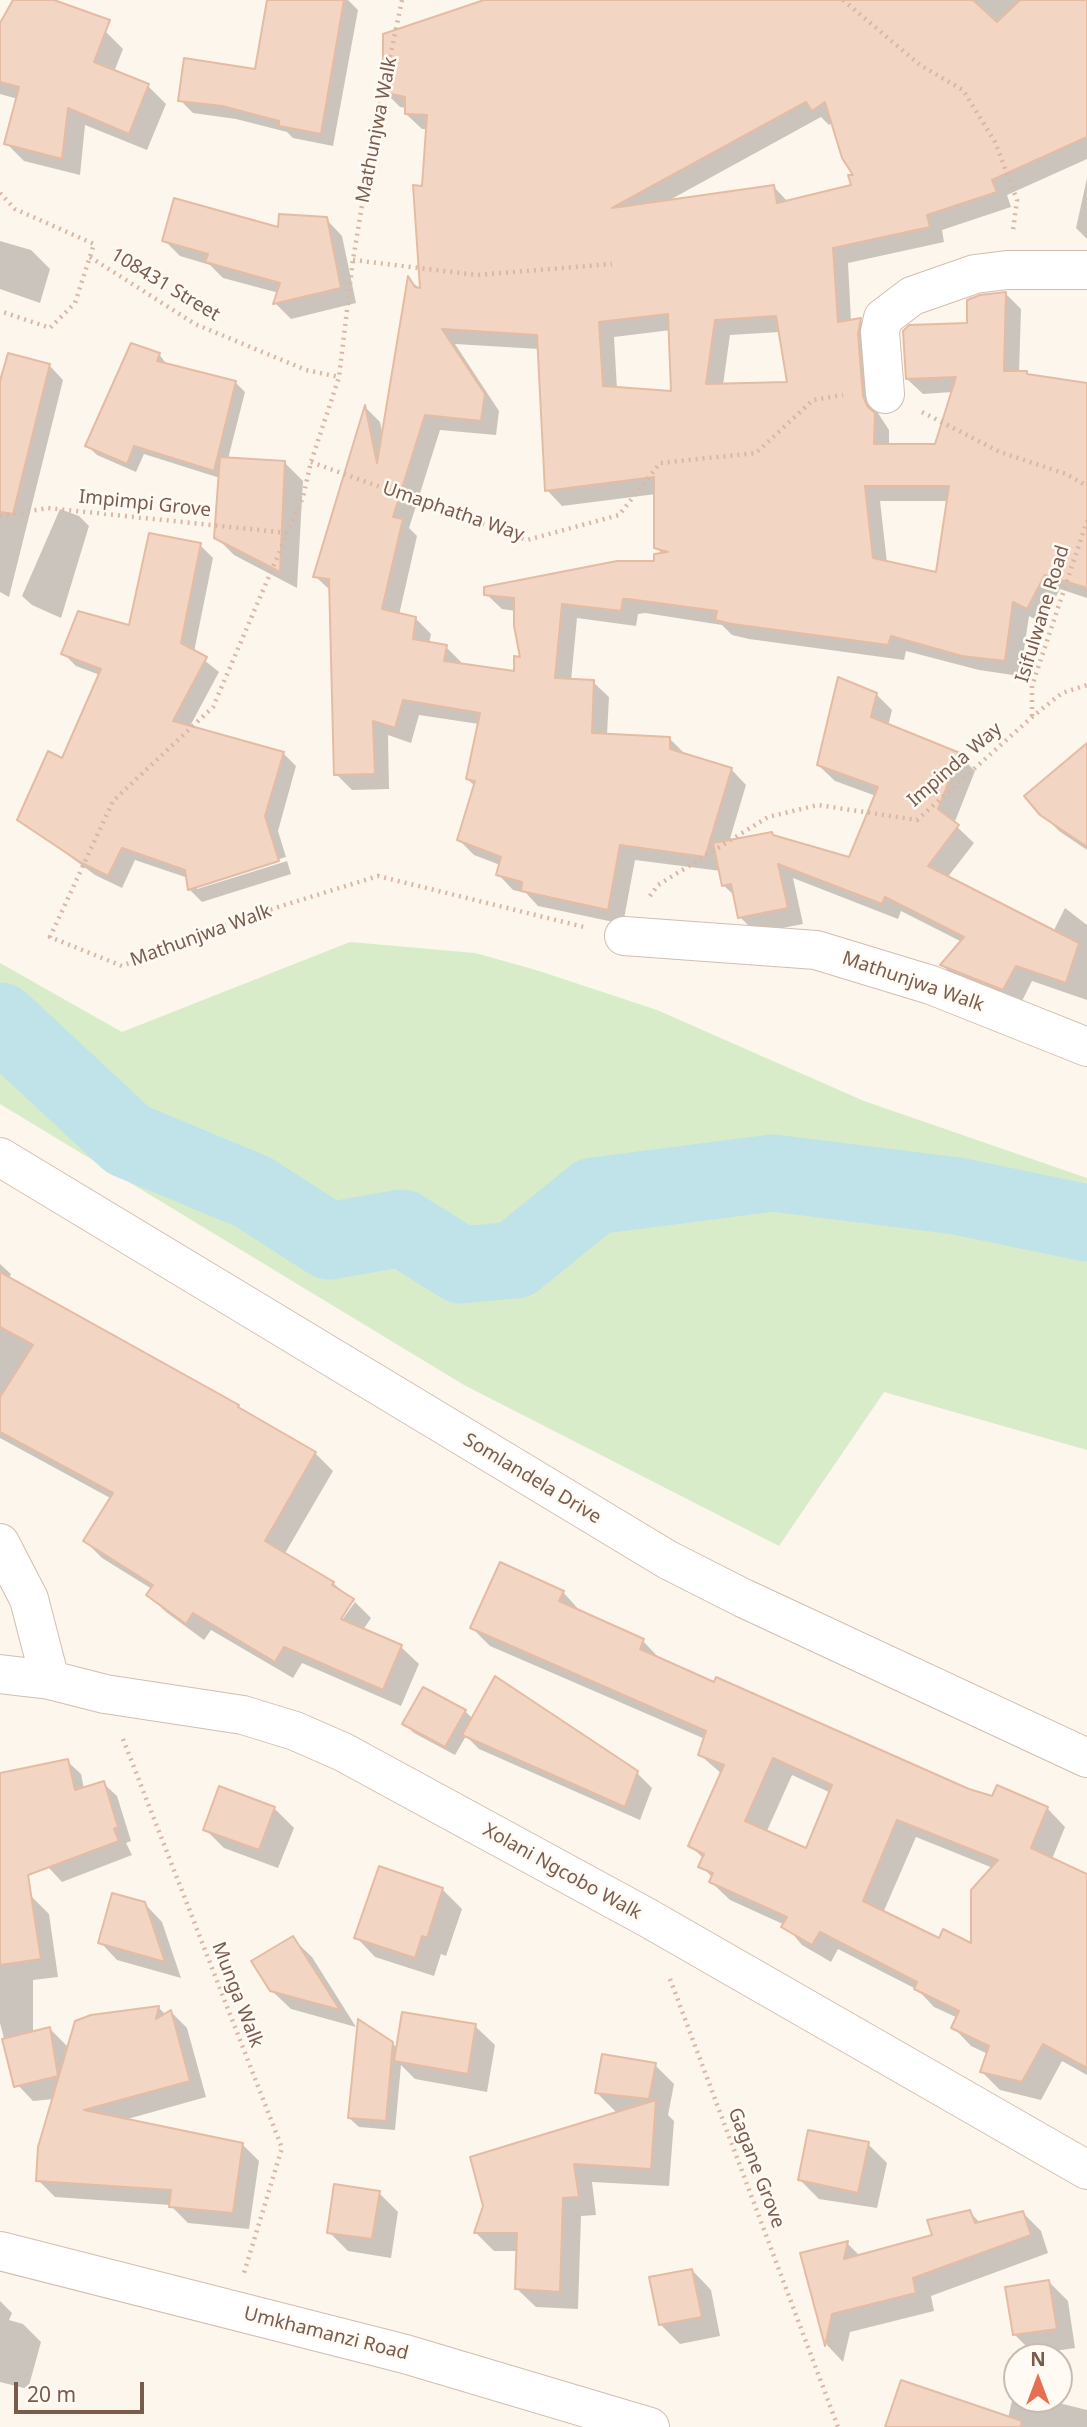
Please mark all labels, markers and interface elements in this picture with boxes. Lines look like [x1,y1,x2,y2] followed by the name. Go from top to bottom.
[352,55,402,205] street label: Mathunjwa Walk
[106,244,224,326] street label: 108431 Street
[379,477,527,547] street label: Umaphatha Way
[78,486,212,522] street label: Impimpi Grove
[1011,543,1075,685] street label: Isifulwane Road
[903,718,1007,812] street label: Impinda Way
[127,900,275,972] street label: Mathunjwa Walk
[839,947,987,1017] street label: Mathunjwa Walk
[459,1429,605,1529] street label: Somlandela Drive
[479,1819,645,1925] street label: Xolani Ngcobo Walk
[206,1939,268,2051] street label: Munga Walk
[723,2105,789,2231] street label: Gagane Grove
[241,2303,411,2365] street label: Umkhamanzi Road
[1003,2343,1073,2413] north arrow
[1030,2346,1046,2372] text: N
[18,2368,147,2412] scale bar
[27,2380,76,2408] text: 20 m

